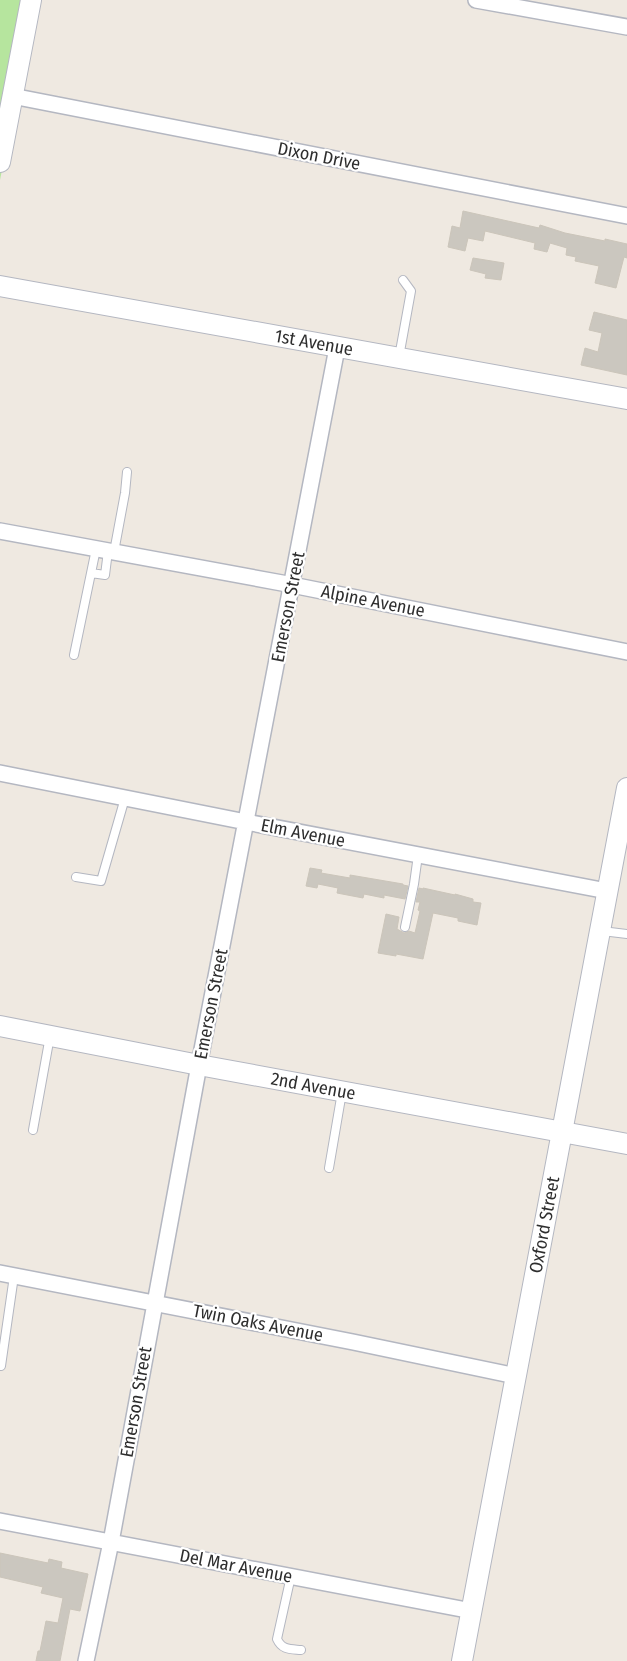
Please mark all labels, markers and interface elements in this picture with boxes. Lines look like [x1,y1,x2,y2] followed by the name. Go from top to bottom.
[276,137,362,175] street label: Dixon Drive
[273,325,355,360] street label: 1st Avenue
[267,550,310,664] street label: Emerson Street
[319,580,427,622] street label: Alpine Avenue
[259,814,347,852] street label: Elm Avenue
[190,947,233,1061] street label: Emerson Street
[269,1068,357,1105] street label: 2nd Avenue
[525,1175,564,1275] street label: Oxford Street
[191,1300,325,1346] street label: Twin Oaks Avenue
[115,1345,157,1459] street label: Emerson Street
[178,1544,294,1588] street label: Del Mar Avenue

